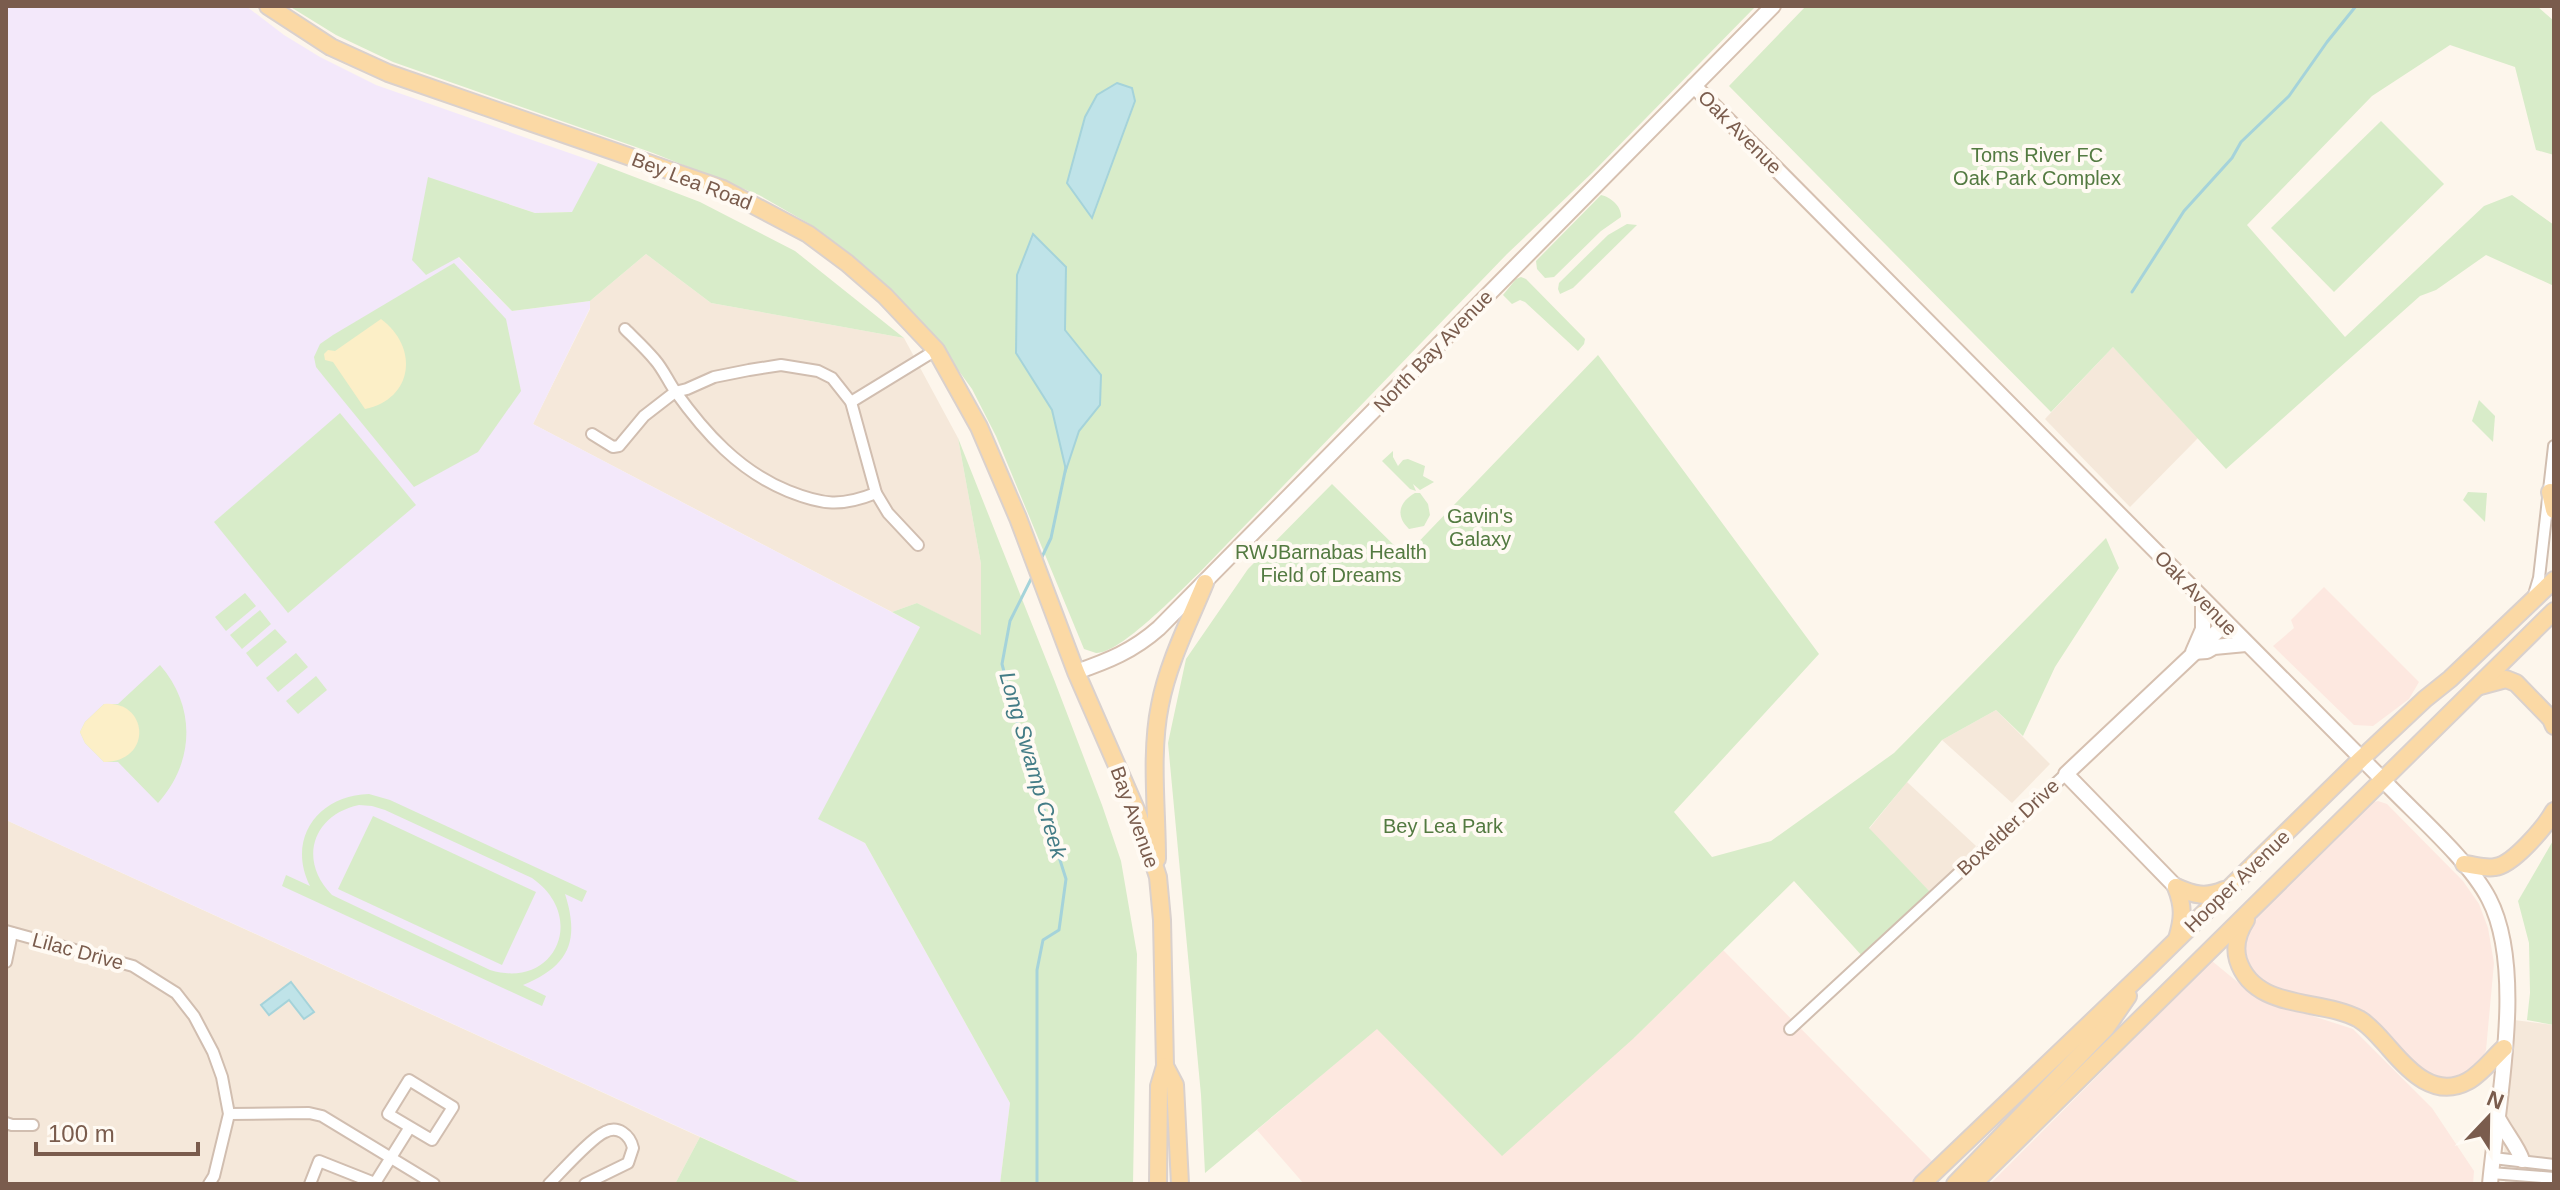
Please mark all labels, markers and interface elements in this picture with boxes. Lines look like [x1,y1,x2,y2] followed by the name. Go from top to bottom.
[1694,86,1786,178] street label: Oak Avenue
[1953,144,2121,189] park label: Toms River FC Oak Park Complex
[629,148,755,214] street label: Bey Lea Road
[1369,286,1497,416] street label: North Bay Avenue
[1447,505,1513,550] park label: Gavin's Galaxy
[1235,541,1427,586] park label: RWJBarnabas Health Field of Dreams
[2150,546,2242,640] street label: Oak Avenue
[994,669,1072,862] water label: Long Swamp Creek
[1106,763,1164,871] street label: Bay Avenue
[1953,774,2063,880] street label: Boxelder Drive
[1383,815,1504,837] park label: Bey Lea Park
[2180,825,2294,937] street label: Hooper Avenue
[30,928,126,974] street label: Lilac Drive
[2448,1078,2528,1158] north arrow
[2483,1085,2507,1114] text: N
[36,1106,198,1156] scale bar
[48,1120,115,1147] text: 100 m

